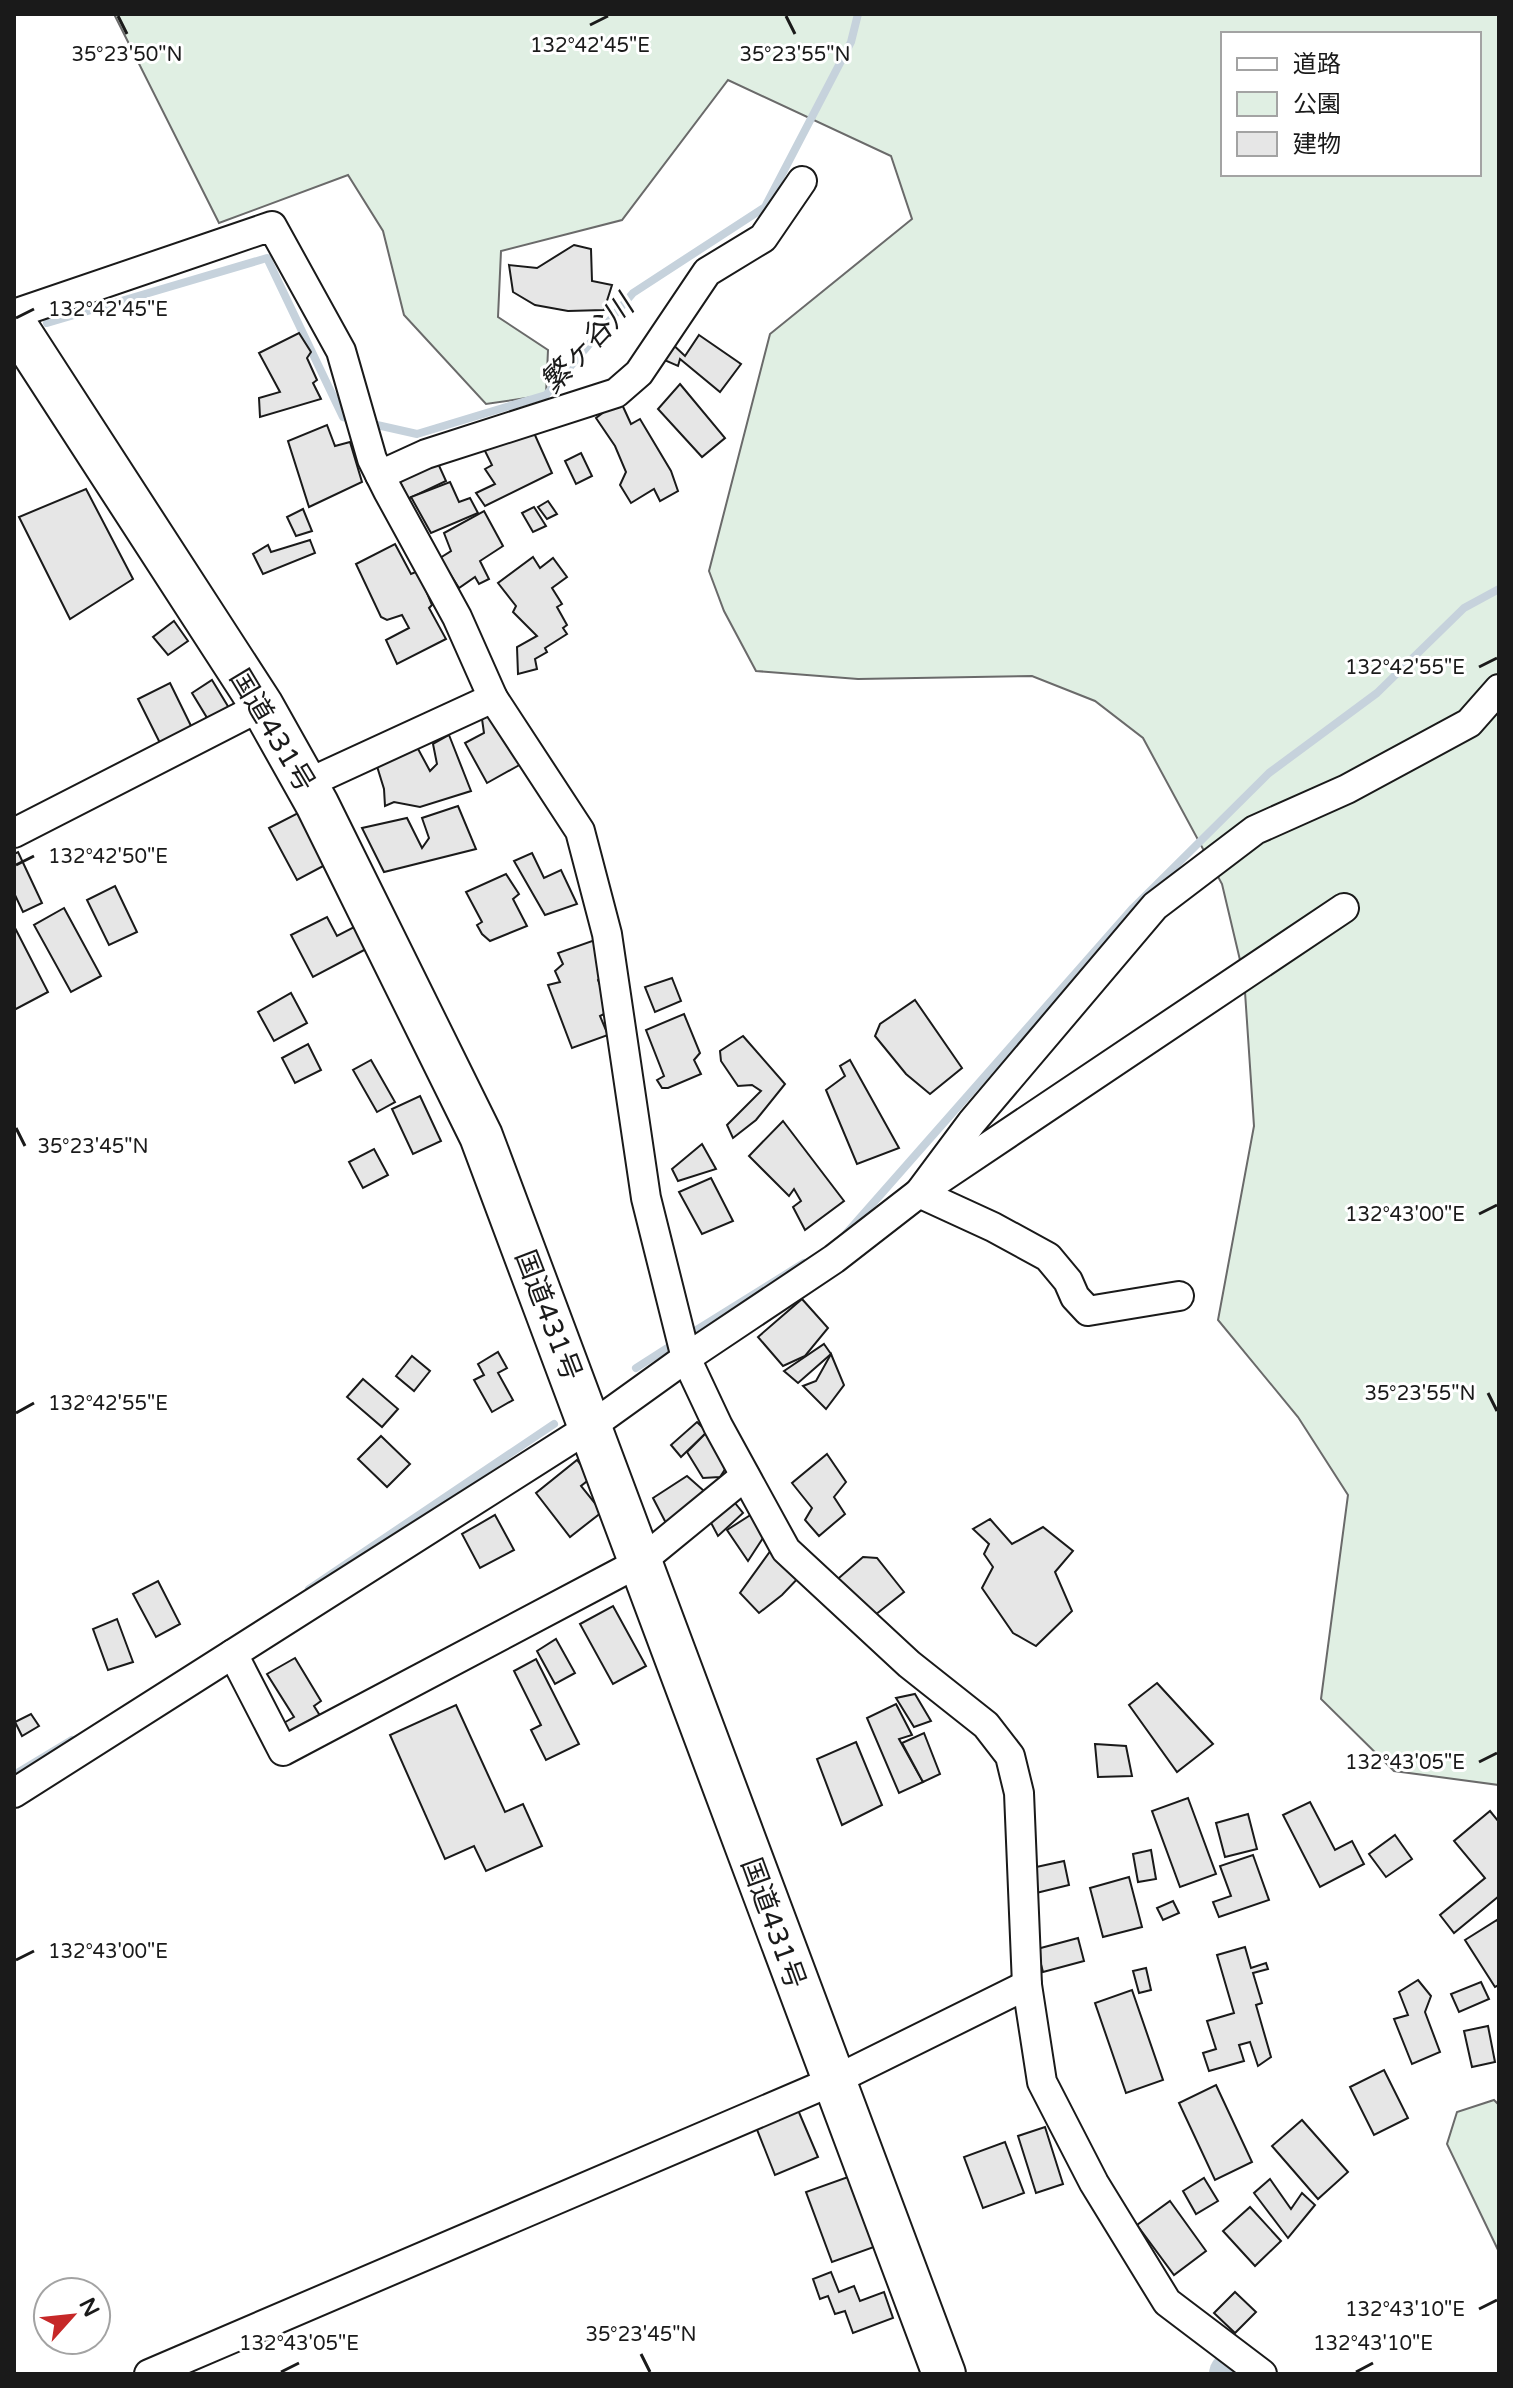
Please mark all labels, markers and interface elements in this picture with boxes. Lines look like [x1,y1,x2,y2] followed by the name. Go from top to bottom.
[1221,32,1481,176] legend
[530,34,650,58] text: 132°42'45"E
[71,43,183,67] text: 35°23'50"N
[739,43,851,67] text: 35°23'55"N
[1293,50,1341,79] text: 道路
[1293,90,1341,119] text: 公園
[1293,130,1341,159] text: 建物
[533,286,644,401] water label: 繁ヶ谷川
[48,298,168,322] text: 132°42'45"E
[1345,656,1465,680] text: 132°42'55"E
[222,663,322,798] street label: 国道431号
[48,845,168,869] text: 132°42'50"E
[37,1135,149,1159] text: 35°23'45"N
[1345,1203,1465,1227] text: 132°43'00"E
[508,1245,588,1385] street label: 国道431号
[1364,1382,1476,1406] text: 35°23'55"N
[48,1392,168,1416] text: 132°42'55"E
[1345,1751,1465,1775] text: 132°43'05"E
[734,1853,812,1993] street label: 国道431号
[48,1940,168,1964] text: 132°43'00"E
[32,2276,112,2356] north arrow
[73,2294,105,2321] text: N
[1345,2298,1465,2322] text: 132°43'10"E
[585,2323,697,2347] text: 35°23'45"N
[239,2332,359,2356] text: 132°43'05"E
[1313,2332,1433,2356] text: 132°43'10"E

